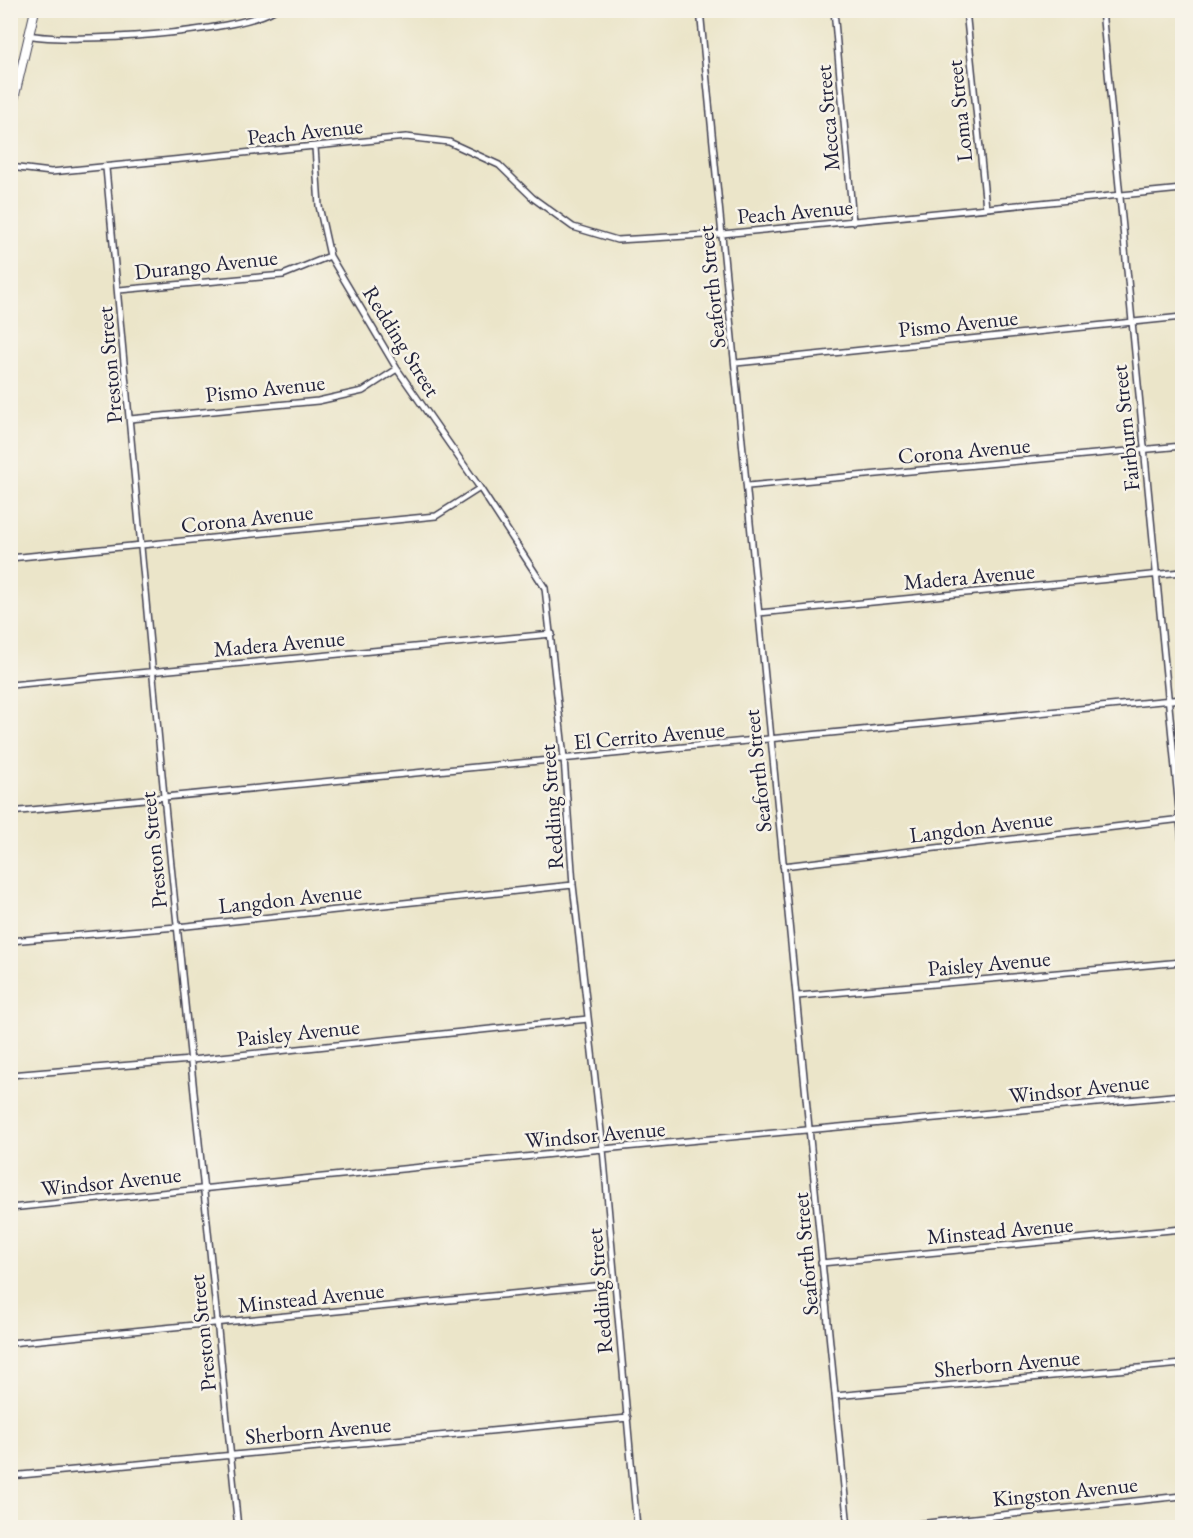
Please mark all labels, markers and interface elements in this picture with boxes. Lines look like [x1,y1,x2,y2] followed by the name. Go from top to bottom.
[940,58,979,163] street label: Loma Street
[808,64,847,172] street label: Mecca Street
[246,111,365,152] street label: Peach Avenue
[736,192,855,231] street label: Peach Avenue
[691,224,732,350] street label: Seaforth Street
[133,243,280,286] street label: Durango Avenue
[356,280,447,402] street label: Redding Street
[897,303,1020,344] street label: Pismo Avenue
[90,305,129,425] street label: Preston Street
[1104,363,1147,492] street label: Fairburn Street
[204,368,327,409] street label: Pismo Avenue
[897,430,1032,471] street label: Corona Avenue
[180,497,315,540] street label: Corona Avenue
[902,556,1036,597] street label: Madera Avenue
[212,623,346,664] street label: Madera Avenue
[737,708,778,834] street label: Seaforth Street
[572,714,726,757] street label: El Cerrito Avenue
[533,743,570,871] street label: Redding Street
[133,790,174,910] street label: Preston Street
[908,803,1055,850] street label: Langdon Avenue
[217,877,364,920] street label: Langdon Avenue
[926,944,1052,983] street label: Paisley Avenue
[235,1012,361,1053] street label: Paisley Avenue
[1008,1067,1151,1110] street label: Windsor Avenue
[524,1114,667,1155] street label: Windsor Avenue
[40,1160,183,1203] street label: Windsor Avenue
[786,1191,825,1317] street label: Seaforth Street
[926,1210,1075,1251] street label: Minstead Avenue
[580,1227,619,1355] street label: Redding Street
[182,1273,223,1393] street label: Preston Street
[237,1275,386,1320] street label: Minstead Avenue
[933,1343,1082,1384] street label: Sherborn Avenue
[244,1410,393,1451] street label: Sherborn Avenue
[991,1469,1139,1514] street label: Kingston Avenue

